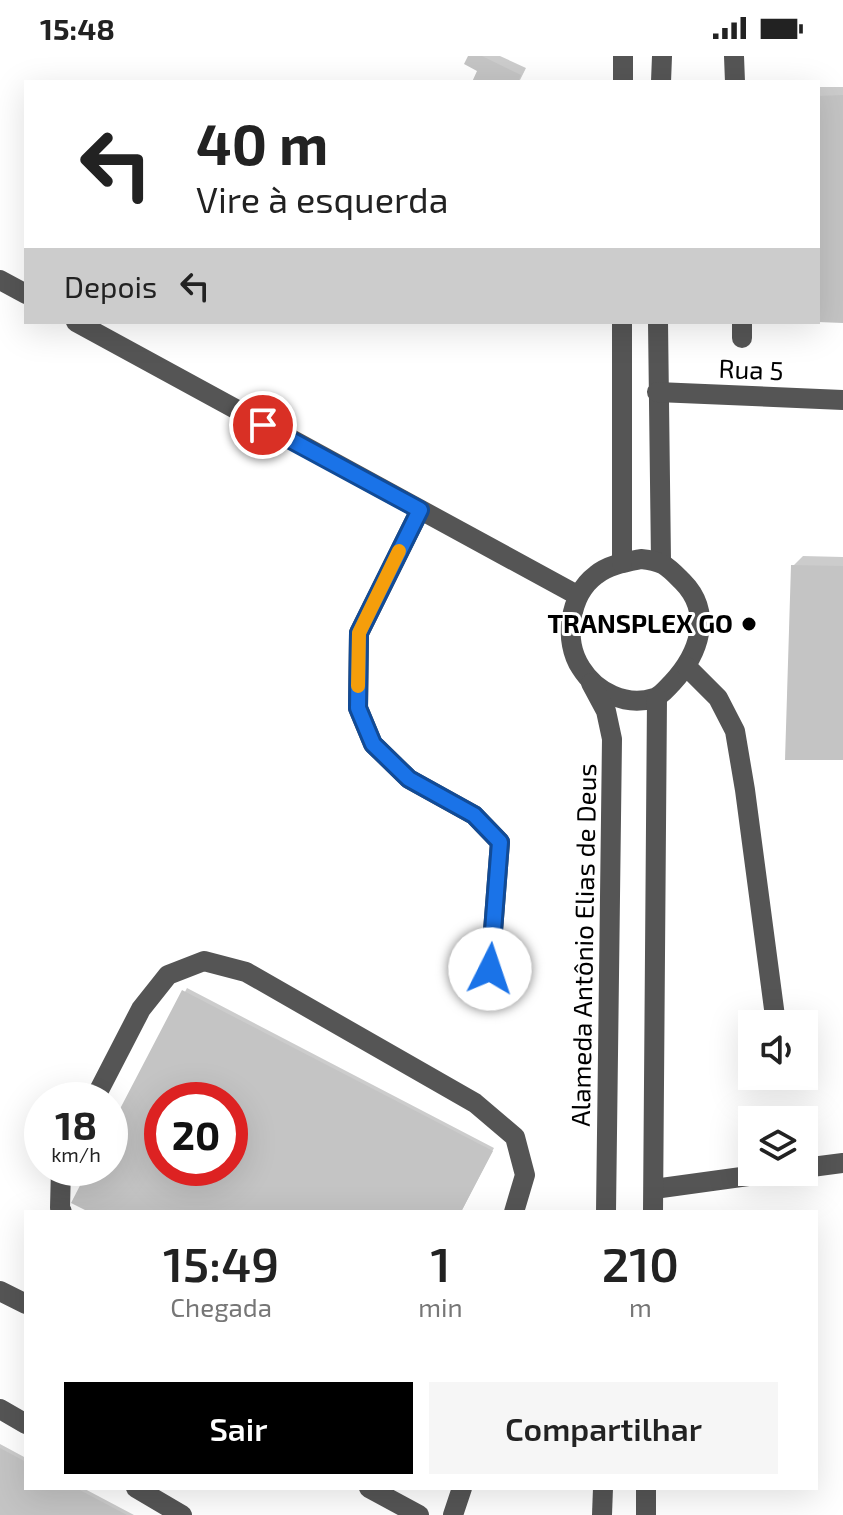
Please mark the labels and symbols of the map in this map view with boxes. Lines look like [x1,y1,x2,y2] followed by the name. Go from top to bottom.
[718,352,784,385] street label: Rua 5
[229,391,297,459] pin
[547,607,733,638] place label: TRANSPLEX GO
[740,615,758,633] marker: TRANSPLEX GO
[564,763,601,1127] street label: Alameda Antônio Elias de Deus
[448,927,532,1011] position arrow
[144,1082,248,1186] speed limit sign: 20

